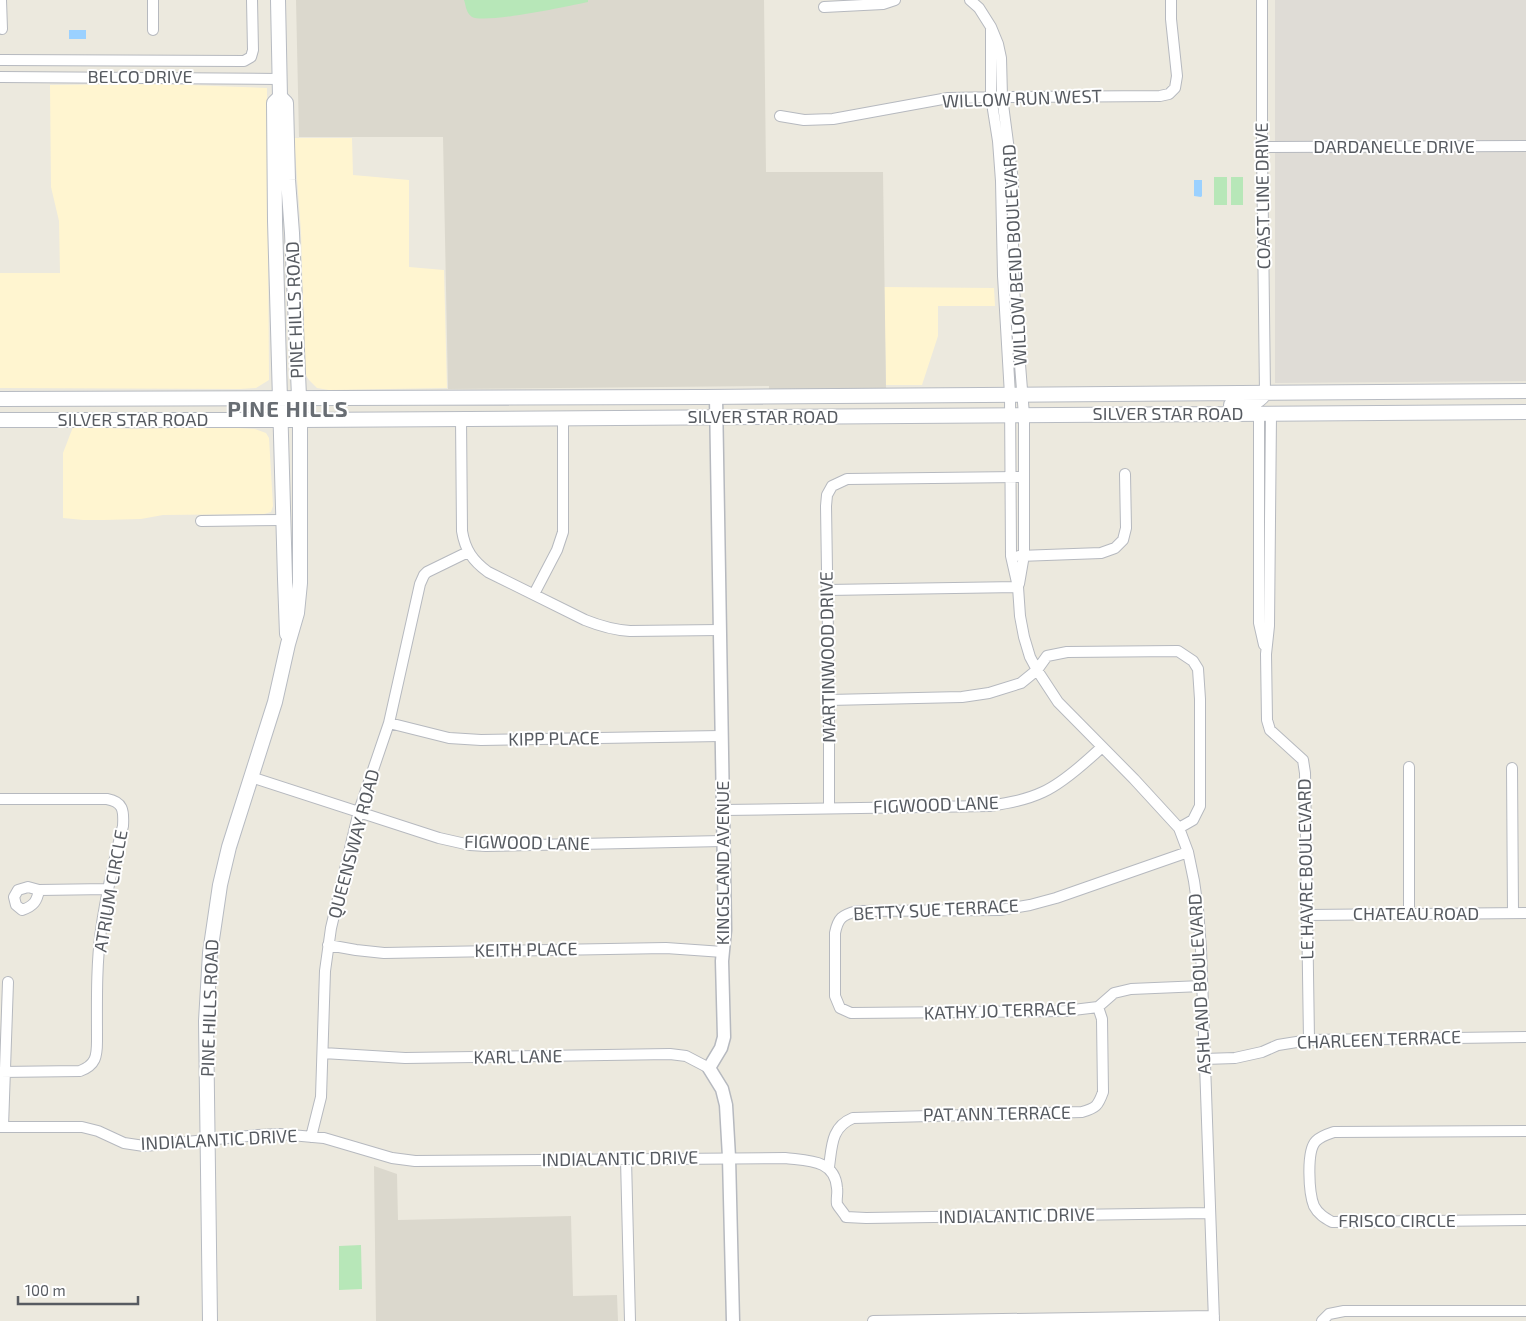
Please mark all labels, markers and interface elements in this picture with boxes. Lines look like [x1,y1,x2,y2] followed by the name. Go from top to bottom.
[87,65,193,87] street label: BELCO DRIVE
[942,84,1103,112] street label: WILLOW RUN WEST
[1250,122,1274,270] street label: COAST LINE DRIVE
[1313,135,1475,157] street label: DARDANELLE DRIVE
[997,144,1031,366] street label: WILLOW BEND BOULEVARD
[281,241,307,379] street label: PINE HILLS ROAD
[227,395,349,421] district label: PINE HILLS
[1093,402,1243,424] street label: SILVER STAR ROAD
[688,405,838,427] street label: SILVER STAR ROAD
[58,408,208,430] street label: SILVER STAR ROAD
[815,571,839,743] street label: MARTINWOOD DRIVE
[508,726,600,750] street label: KIPP PLACE
[322,767,384,921] street label: QUEENSWAY ROAD
[1292,778,1318,960] street label: LE HAVRE BOULEVARD
[711,781,733,945] street label: KINGSLAND AVENUE
[873,791,999,817] street label: FIGWOOD LANE
[88,828,132,954] street label: ATRIUM CIRCLE
[464,830,590,854] street label: FIGWOOD LANE
[1183,893,1215,1075] street label: ASHLAND BOULEVARD
[853,894,1019,924] street label: BETTY SUE TERRACE
[1353,902,1479,924] street label: CHATEAU ROAD
[474,937,578,961] street label: KEITH PLACE
[196,939,222,1077] street label: PINE HILLS ROAD
[923,996,1077,1024] street label: KATHY JO TERRACE
[1296,1025,1462,1053] street label: CHARLEEN TERRACE
[473,1044,563,1068] street label: KARL LANE
[923,1101,1071,1125] street label: PAT ANN TERRACE
[140,1124,298,1154] street label: INDIALANTIC DRIVE
[541,1146,699,1170] street label: INDIALANTIC DRIVE
[938,1203,1096,1227] street label: INDIALANTIC DRIVE
[1338,1209,1456,1231] street label: FRISCO CIRCLE
[18,1274,138,1306] scale bar
[25,1281,66,1299] text: 100 m

